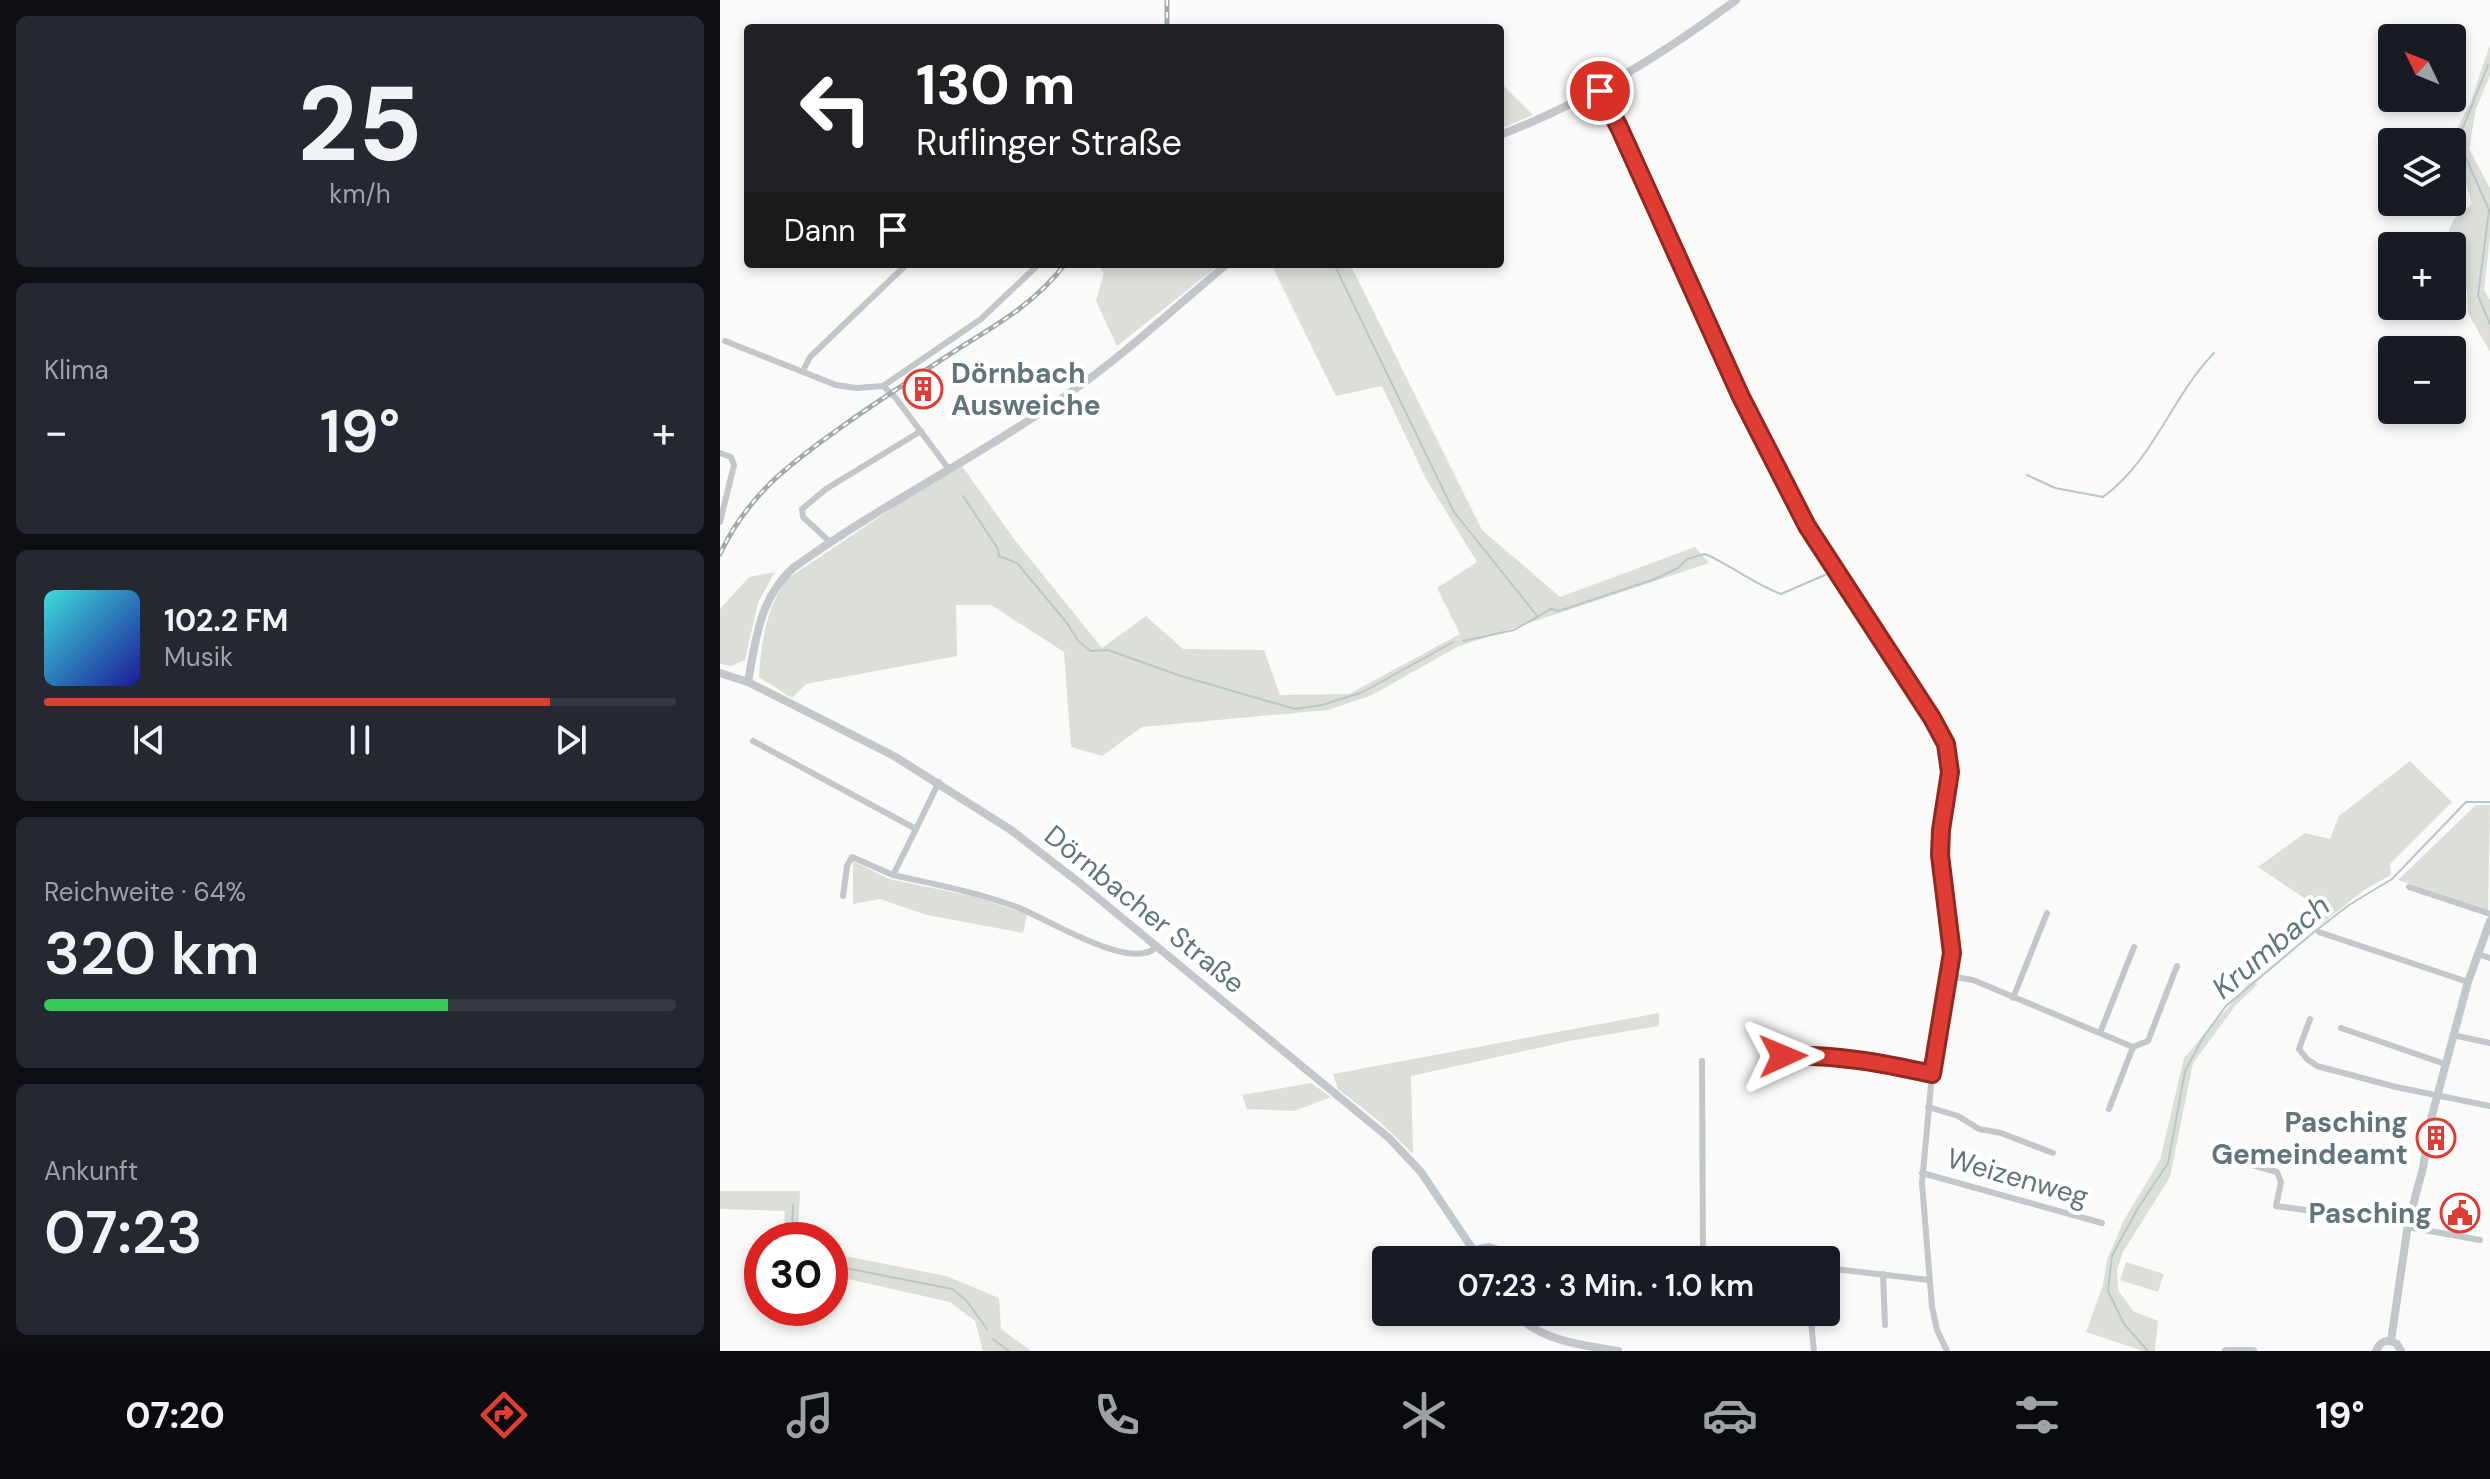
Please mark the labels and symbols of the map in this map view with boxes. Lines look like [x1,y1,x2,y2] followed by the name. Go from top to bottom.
[2378,24,2466,112] north arrow
[1566,57,1634,125] pin
[951,355,1100,424] place label: Dörnbach Ausweiche
[902,368,944,410] building icon: Dörnbach Ausweiche
[1037,817,1253,1002] street label: Dörnbacher Straße
[2204,886,2338,1007] water label: Krumbach
[1741,1014,1825,1098] position arrow
[2211,1104,2408,1173] place label: Pasching Gemeindeamt
[2415,1117,2457,1159] building icon: Pasching Gemeindeamt
[1943,1140,2093,1215] street label: Weizenweg
[2439,1192,2481,1234] public building icon: Pasching
[2308,1195,2432,1232] place label: Pasching
[744,1222,848,1326] speed limit sign: 30

